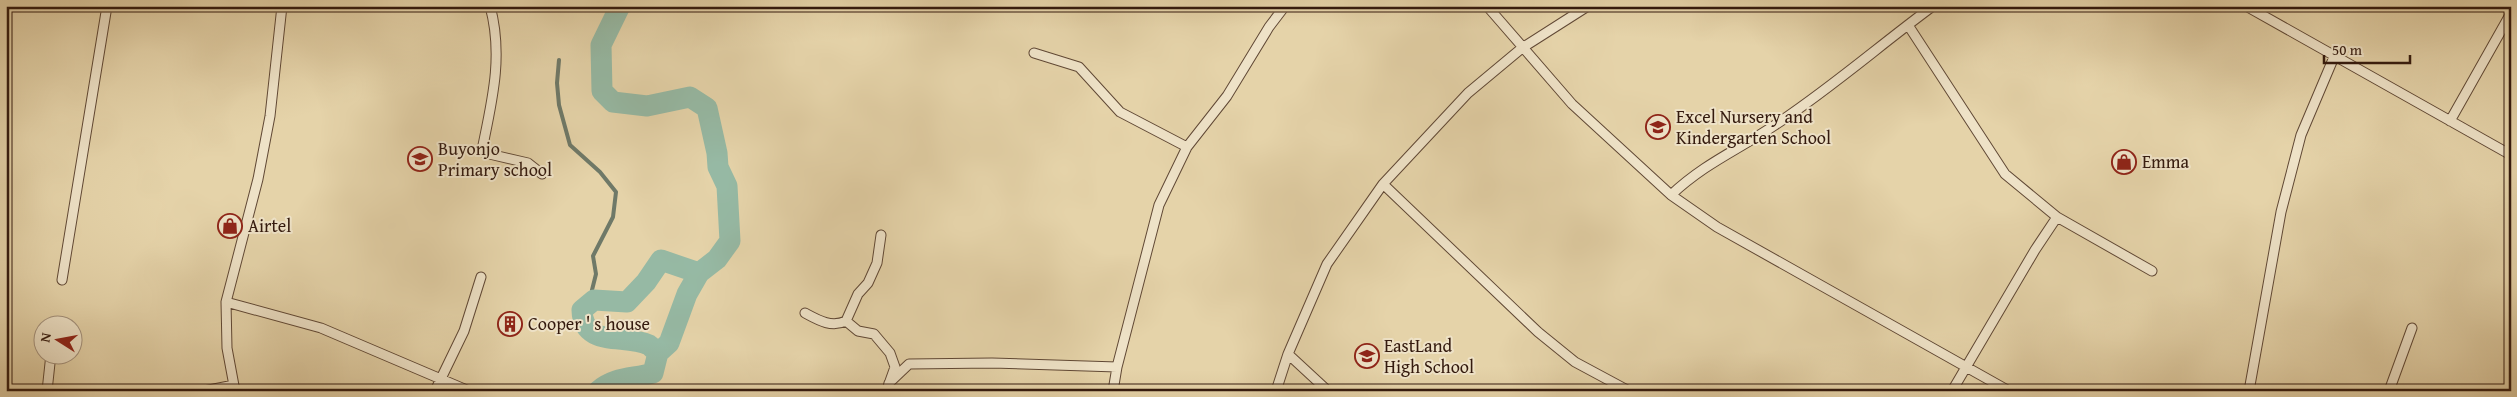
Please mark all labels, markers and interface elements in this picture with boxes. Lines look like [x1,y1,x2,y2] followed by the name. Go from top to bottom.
[2324,32,2411,64] scale bar
[2332,39,2363,60] text: 50 m
[1676,103,1831,151] place label: Excel Nursery and Kindergarten School
[1645,114,1671,140] school or university icon: Excel Nursery and Kindergarten School
[438,135,552,183] place label: Buyonjo Primary school
[407,146,433,172] school or university icon: Buyonjo Primary school
[2142,148,2190,175] place label: Emma
[2111,149,2137,175] shop icon: Emma
[248,212,291,239] place label: Airtel
[217,213,243,239] shop icon: Airtel
[528,310,650,337] place label: Cooper ' s house
[497,311,523,337] building icon: Cooper ' s house
[32,314,82,364] north arrow
[35,330,56,344] text: N
[1384,332,1474,380] place label: EastLand High School
[1354,343,1380,369] school or university icon: EastLand High School

